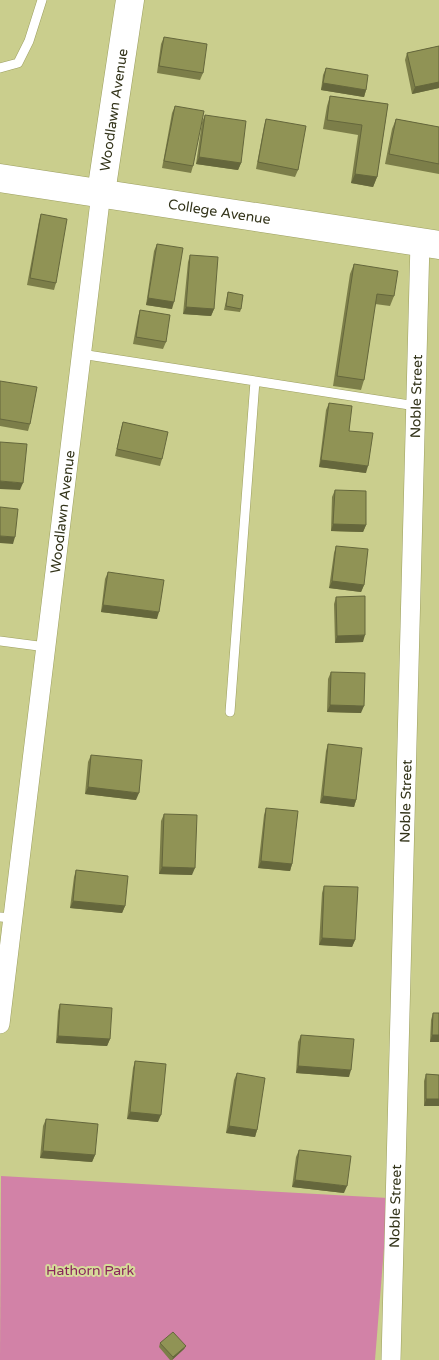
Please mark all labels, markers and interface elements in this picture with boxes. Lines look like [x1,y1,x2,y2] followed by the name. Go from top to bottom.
[96,47,131,173] street label: Woodlawn Avenue
[167,195,272,228] street label: College Avenue
[406,354,426,438] street label: Noble Street
[46,449,78,574] street label: Woodlawn Avenue
[396,759,415,843] street label: Noble Street
[385,1163,405,1248] street label: Noble Street
[46,1262,134,1279] park label: Hathorn Park

